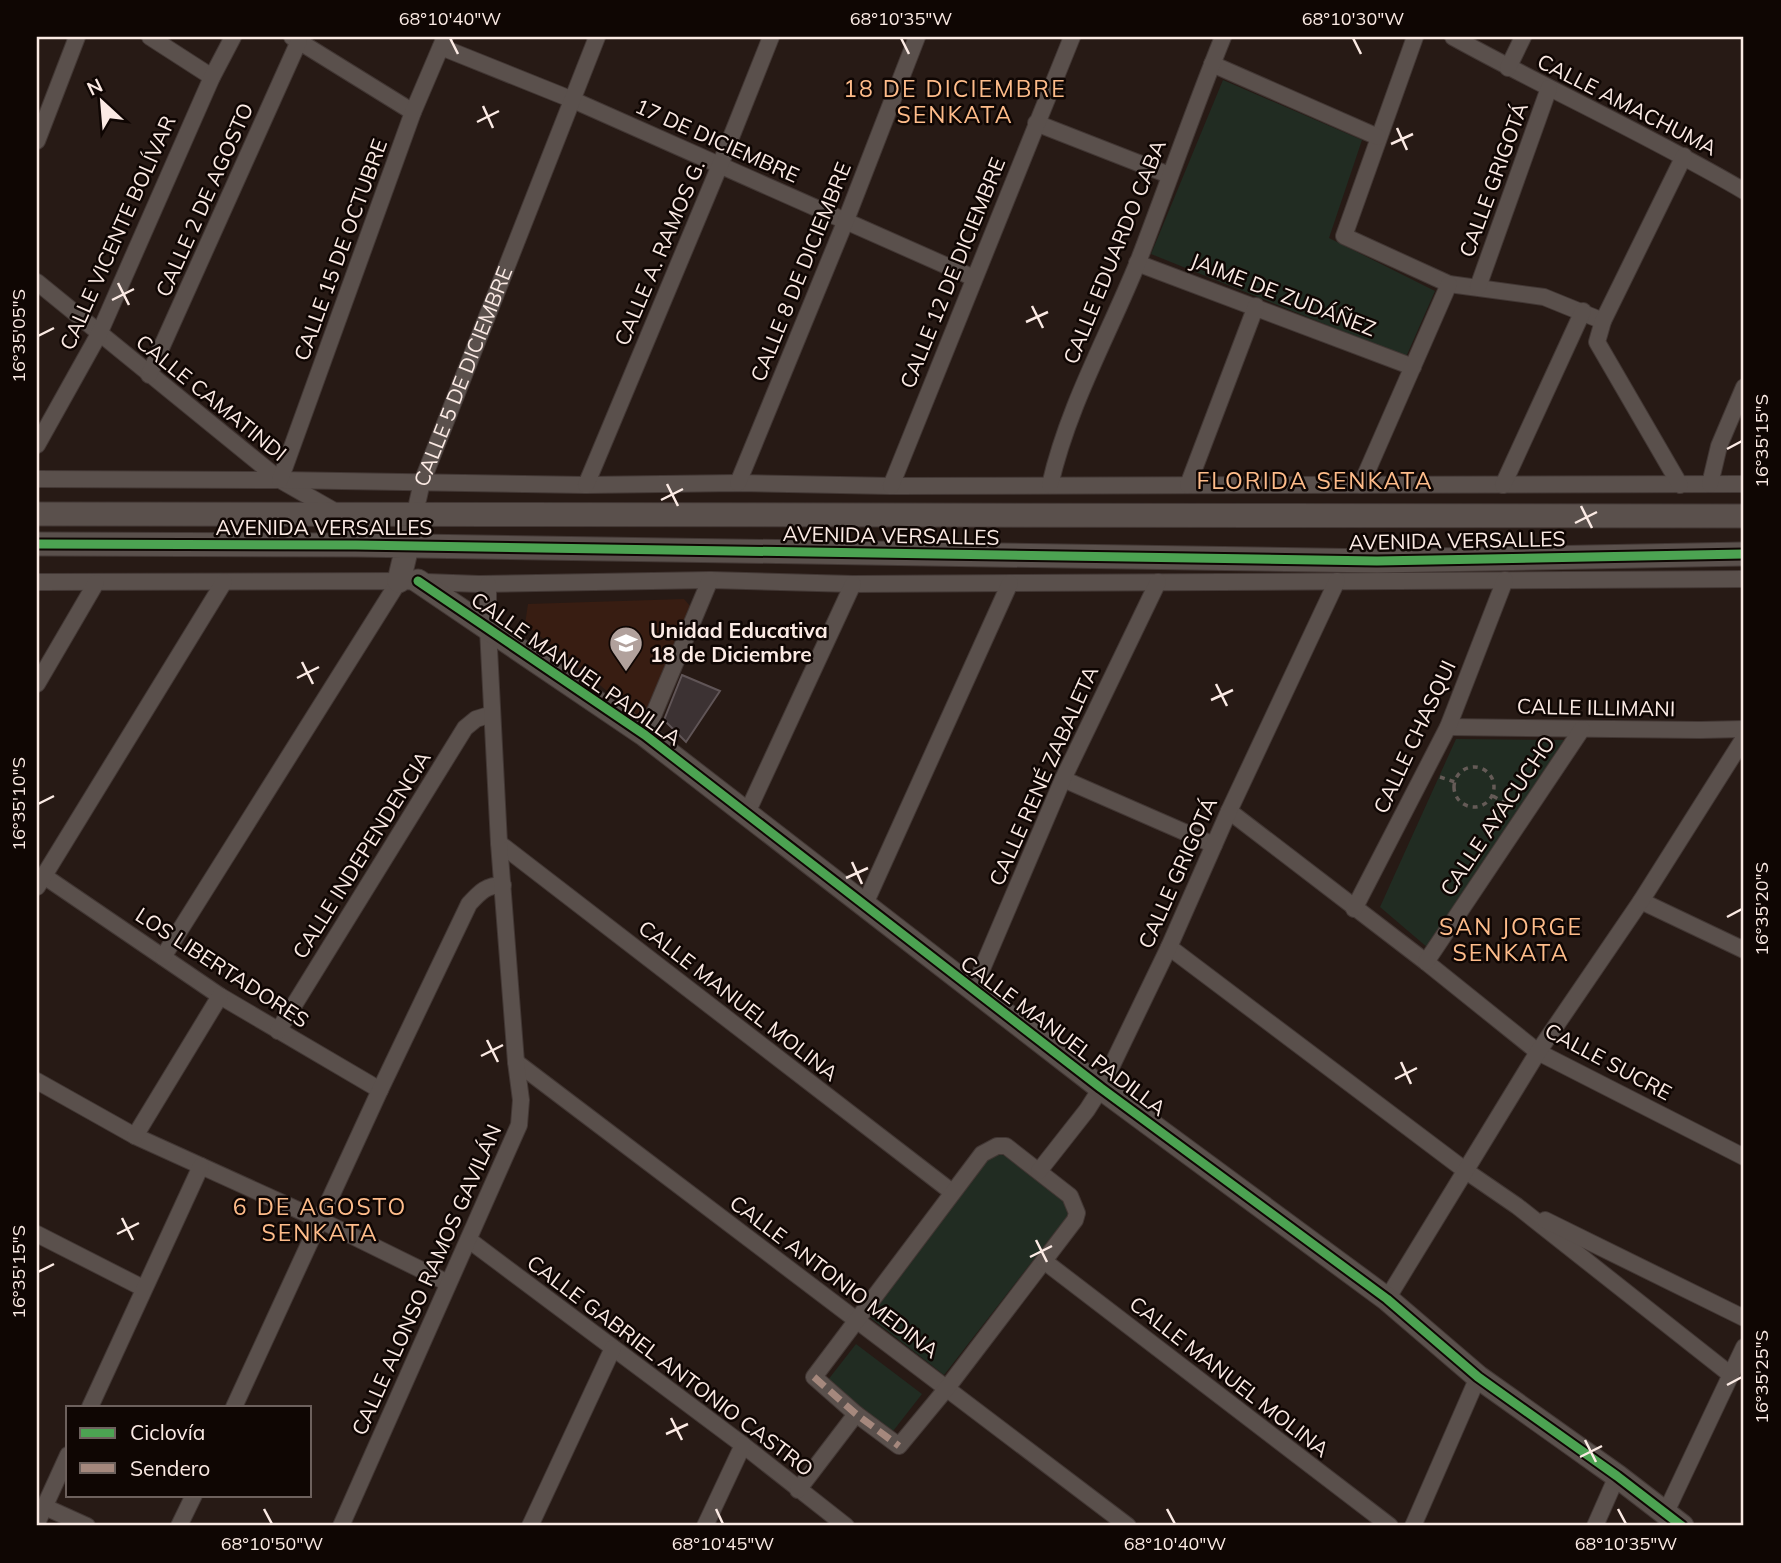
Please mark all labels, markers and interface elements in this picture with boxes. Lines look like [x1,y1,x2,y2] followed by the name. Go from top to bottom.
[399,7,501,30] text: 68°10'40"W
[850,7,952,30] text: 68°10'35"W
[1302,7,1404,30] text: 68°10'30"W
[1533,48,1722,161] street label: CALLE AMACHUMA
[66,66,136,136] north arrow
[83,73,106,101] text: N
[843,74,1067,129] district label: 18 DE DICIEMBRE SENKATA
[631,92,803,188] street label: 17 DE DICIEMBRE
[1453,98,1533,261] street label: CALLE GRIGOTÁ
[150,99,259,300] street label: CALLE 2 DE AGOSTO
[54,111,181,354] street label: CALLE VICENTE BOLÍVAR
[288,135,392,364] street label: CALLE 15 DE OCTUBRE
[1057,135,1171,368] street label: CALLE EDUARDO CABA
[894,153,1010,392] street label: CALLE 12 DE DICIEMBRE
[608,156,710,349] street label: CALLE A. RAMOS G.
[744,158,856,385] street label: CALLE 8 DE DICIEMBRE
[1187,247,1380,341] street label: JAIME DE ZUDÁÑEZ
[408,262,517,490] street label: CALLE 5 DE DICIEMBRE
[7,289,30,383] text: 16°35'05"S
[131,328,292,466] street label: CALLE CAMATINDI
[1750,394,1773,488] text: 16°35'15"S
[1196,466,1434,495] district label: FLORIDA SENKATA
[216,514,432,540] street label: AVENIDA VERSALLES
[782,520,1000,550] street label: AVENIDA VERSALLES
[1348,525,1566,555] street label: AVENIDA VERSALLES
[467,586,687,751] street label: CALLE MANUEL PADILLA
[650,617,828,667] place label: Unidad Educativa 18 de Diciembre
[607,624,645,673] school or university icon: Unidad Educativa 18 de Diciembre
[1367,656,1461,817] street label: CALLE CHASQUI
[983,661,1104,890] street label: CALLE RENÉ ZABALETA
[1517,693,1675,721] street label: CALLE ILLIMANI
[1434,731,1560,900] street label: CALLE AYACUCHO
[287,745,436,963] street label: CALLE INDEPENDENCIA
[7,757,30,851] text: 16°35'10"S
[1132,793,1222,952] street label: CALLE GRIGOTÁ
[1750,862,1773,956] text: 16°35'20"S
[131,901,314,1033] street label: LOS LIBERTADORES
[1439,912,1583,967] district label: SAN JORGE SENKATA
[634,914,844,1087] street label: CALLE MANUEL MOLINA
[956,949,1172,1121] street label: CALLE MANUEL PADILLA
[1541,1017,1676,1105] street label: CALLE SUCRE
[346,1120,507,1439] street label: CALLE ALONSO RAMOS GAVILÁN
[725,1189,945,1364] street label: CALLE ANTONIO MEDINA
[233,1192,407,1247] district label: 6 DE AGOSTO SENKATA
[7,1225,30,1319] text: 16°35'15"S
[522,1249,819,1481] street label: CALLE GABRIEL ANTONIO CASTRO
[1125,1290,1335,1463] street label: CALLE MANUEL MOLINA
[1750,1330,1773,1424] text: 16°35'25"S
[66,1406,312,1496] legend
[130,1419,205,1445] text: Ciclovía
[130,1455,210,1481] text: Sendero
[221,1532,323,1555] text: 68°10'50"W
[672,1532,774,1555] text: 68°10'45"W
[1124,1532,1226,1555] text: 68°10'40"W
[1575,1532,1677,1555] text: 68°10'35"W

